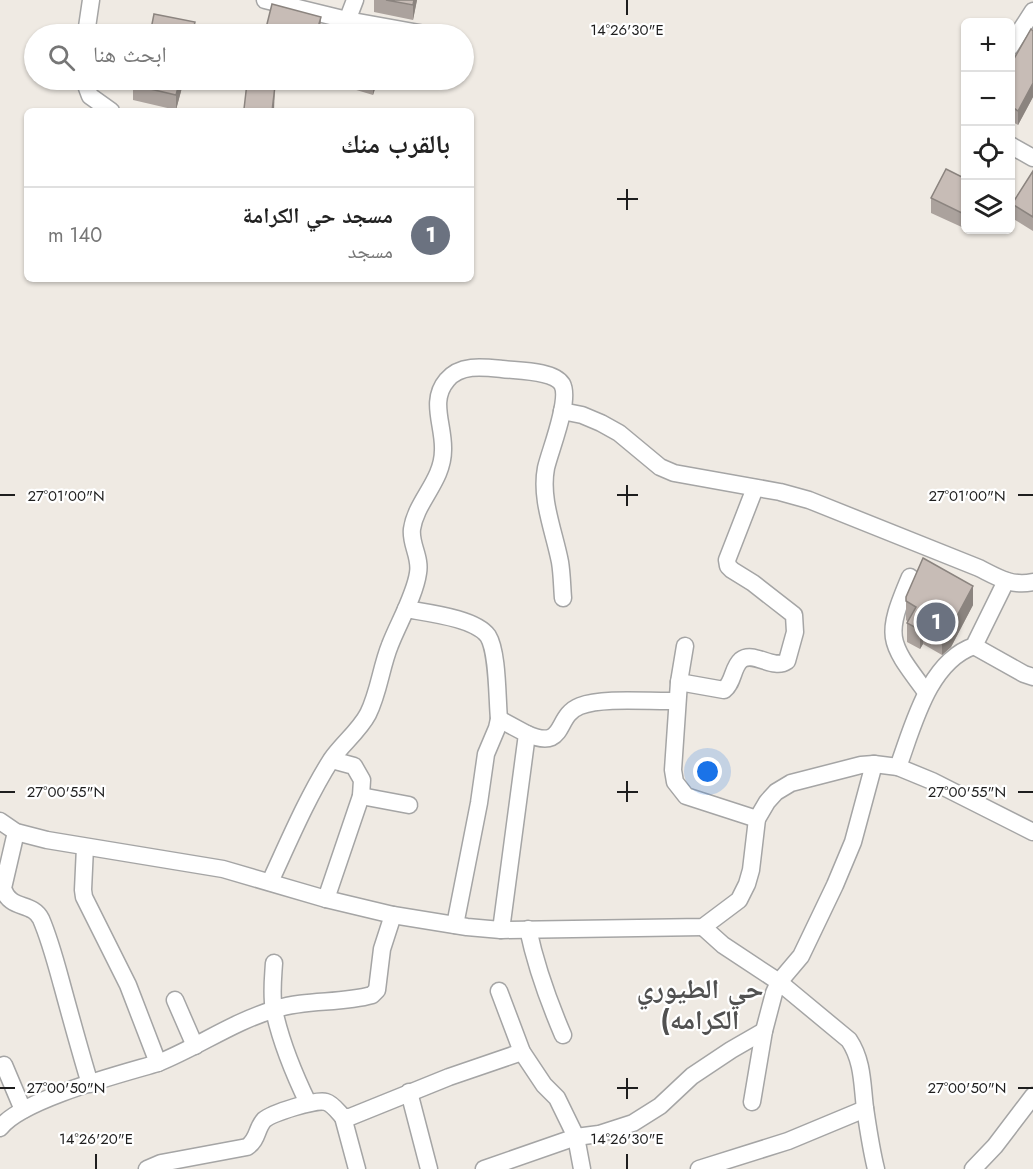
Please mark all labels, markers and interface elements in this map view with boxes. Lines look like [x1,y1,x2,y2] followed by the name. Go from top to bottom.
[961,18,1015,234] map controls
[961,18,1015,72] button: +
[590,19,664,41] text: 14°26'30"E
[24,24,474,90] search box
[93,38,167,70] text: ابحث هنا
[45,41,78,74] icon: search
[961,72,1015,126] button: −
[341,125,450,163] text: بالقرب منك
[961,126,1015,180] button: locate
[961,180,1015,234] button: layers
[243,199,393,231] text: مسجد حي الكرامة
[48,221,102,250] text: 140 m
[425,221,436,250] text: 1
[348,237,393,266] text: مسجد
[27,485,105,507] text: 27°01'00"N
[928,485,1006,507] text: 27°01'00"N
[916,600,956,644] pin: 1
[693,757,722,786] your location
[27,781,105,803] text: 27°00'55"N
[928,781,1006,803] text: 27°00'55"N
[636,969,764,1039] district label: حي الطيوري (الكرامه
[27,1077,105,1099] text: 27°00'50"N
[928,1077,1006,1099] text: 27°00'50"N
[59,1128,133,1150] text: 14°26'20"E
[590,1128,664,1150] text: 14°26'30"E

